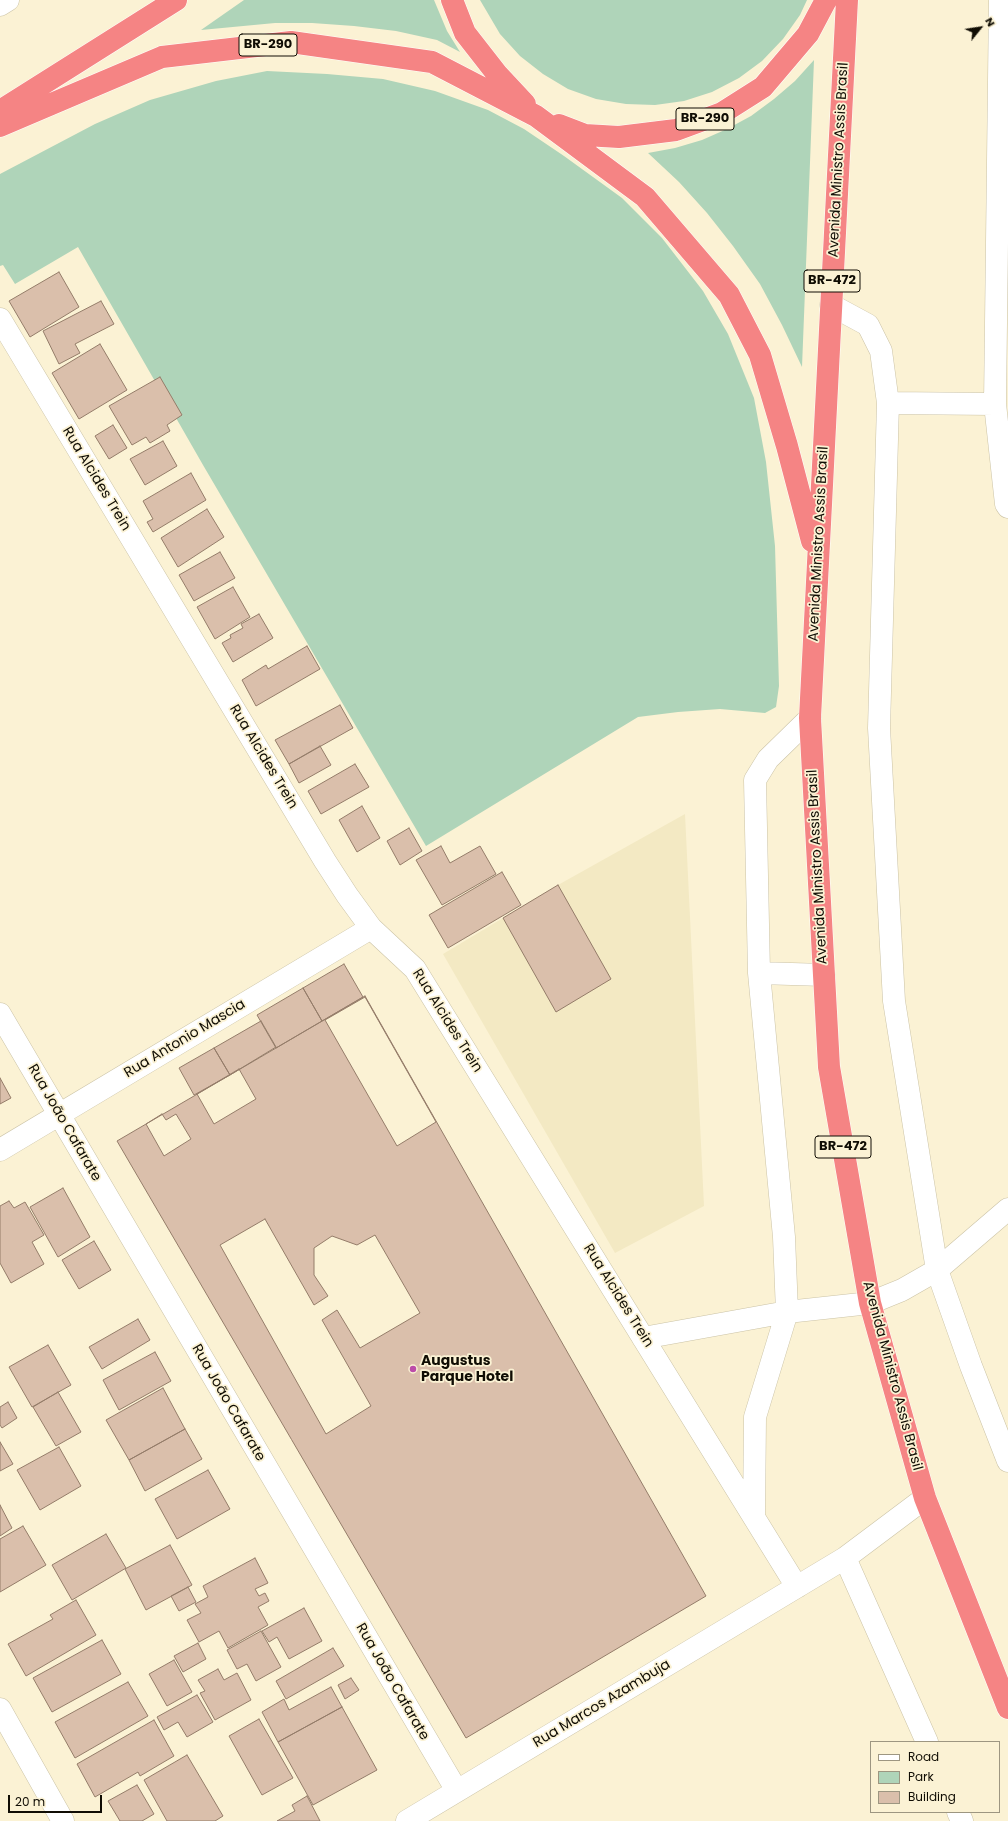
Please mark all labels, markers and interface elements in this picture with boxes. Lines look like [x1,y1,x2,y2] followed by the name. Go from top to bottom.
[960,8,1000,48] north arrow
[981,14,999,30] text: N
[239,34,297,56] road number: BR-290
[826,62,852,258] street label: Avenida Ministro Assis Brasil
[676,108,734,130] road number: BR-290
[804,270,860,292] road number: BR-472
[58,424,134,534] street label: Rua Alcides Trein
[806,446,832,642] street label: Avenida Ministro Assis Brasil
[225,702,301,812] street label: Rua Alcides Trein
[805,769,831,965] street label: Avenida Ministro Assis Brasil
[408,966,486,1076] street label: Rua Alcides Trein
[121,996,249,1082] street label: Rua Antonio Mascia
[24,1062,104,1184] street label: Rua João Cafarate
[815,1136,871,1158] road number: BR-472
[579,1241,657,1351] street label: Rua Alcides Trein
[859,1280,925,1472] street label: Avenida Ministro Assis Brasil
[188,1342,268,1464] street label: Rua João Cafarate
[421,1353,513,1386] place label: Augustus Parque Hotel
[408,1364,418,1374] marker: Augustus Parque Hotel
[352,1621,432,1743] street label: Rua João Cafarate
[530,1656,674,1752] street label: Rua Marcos Azambuja
[870,1741,1000,1813] legend
[908,1748,939,1765] text: Road
[908,1768,934,1785] text: Park
[10,1787,104,1813] scale bar
[908,1788,956,1805] text: Building
[15,1793,45,1810] text: 20 m

